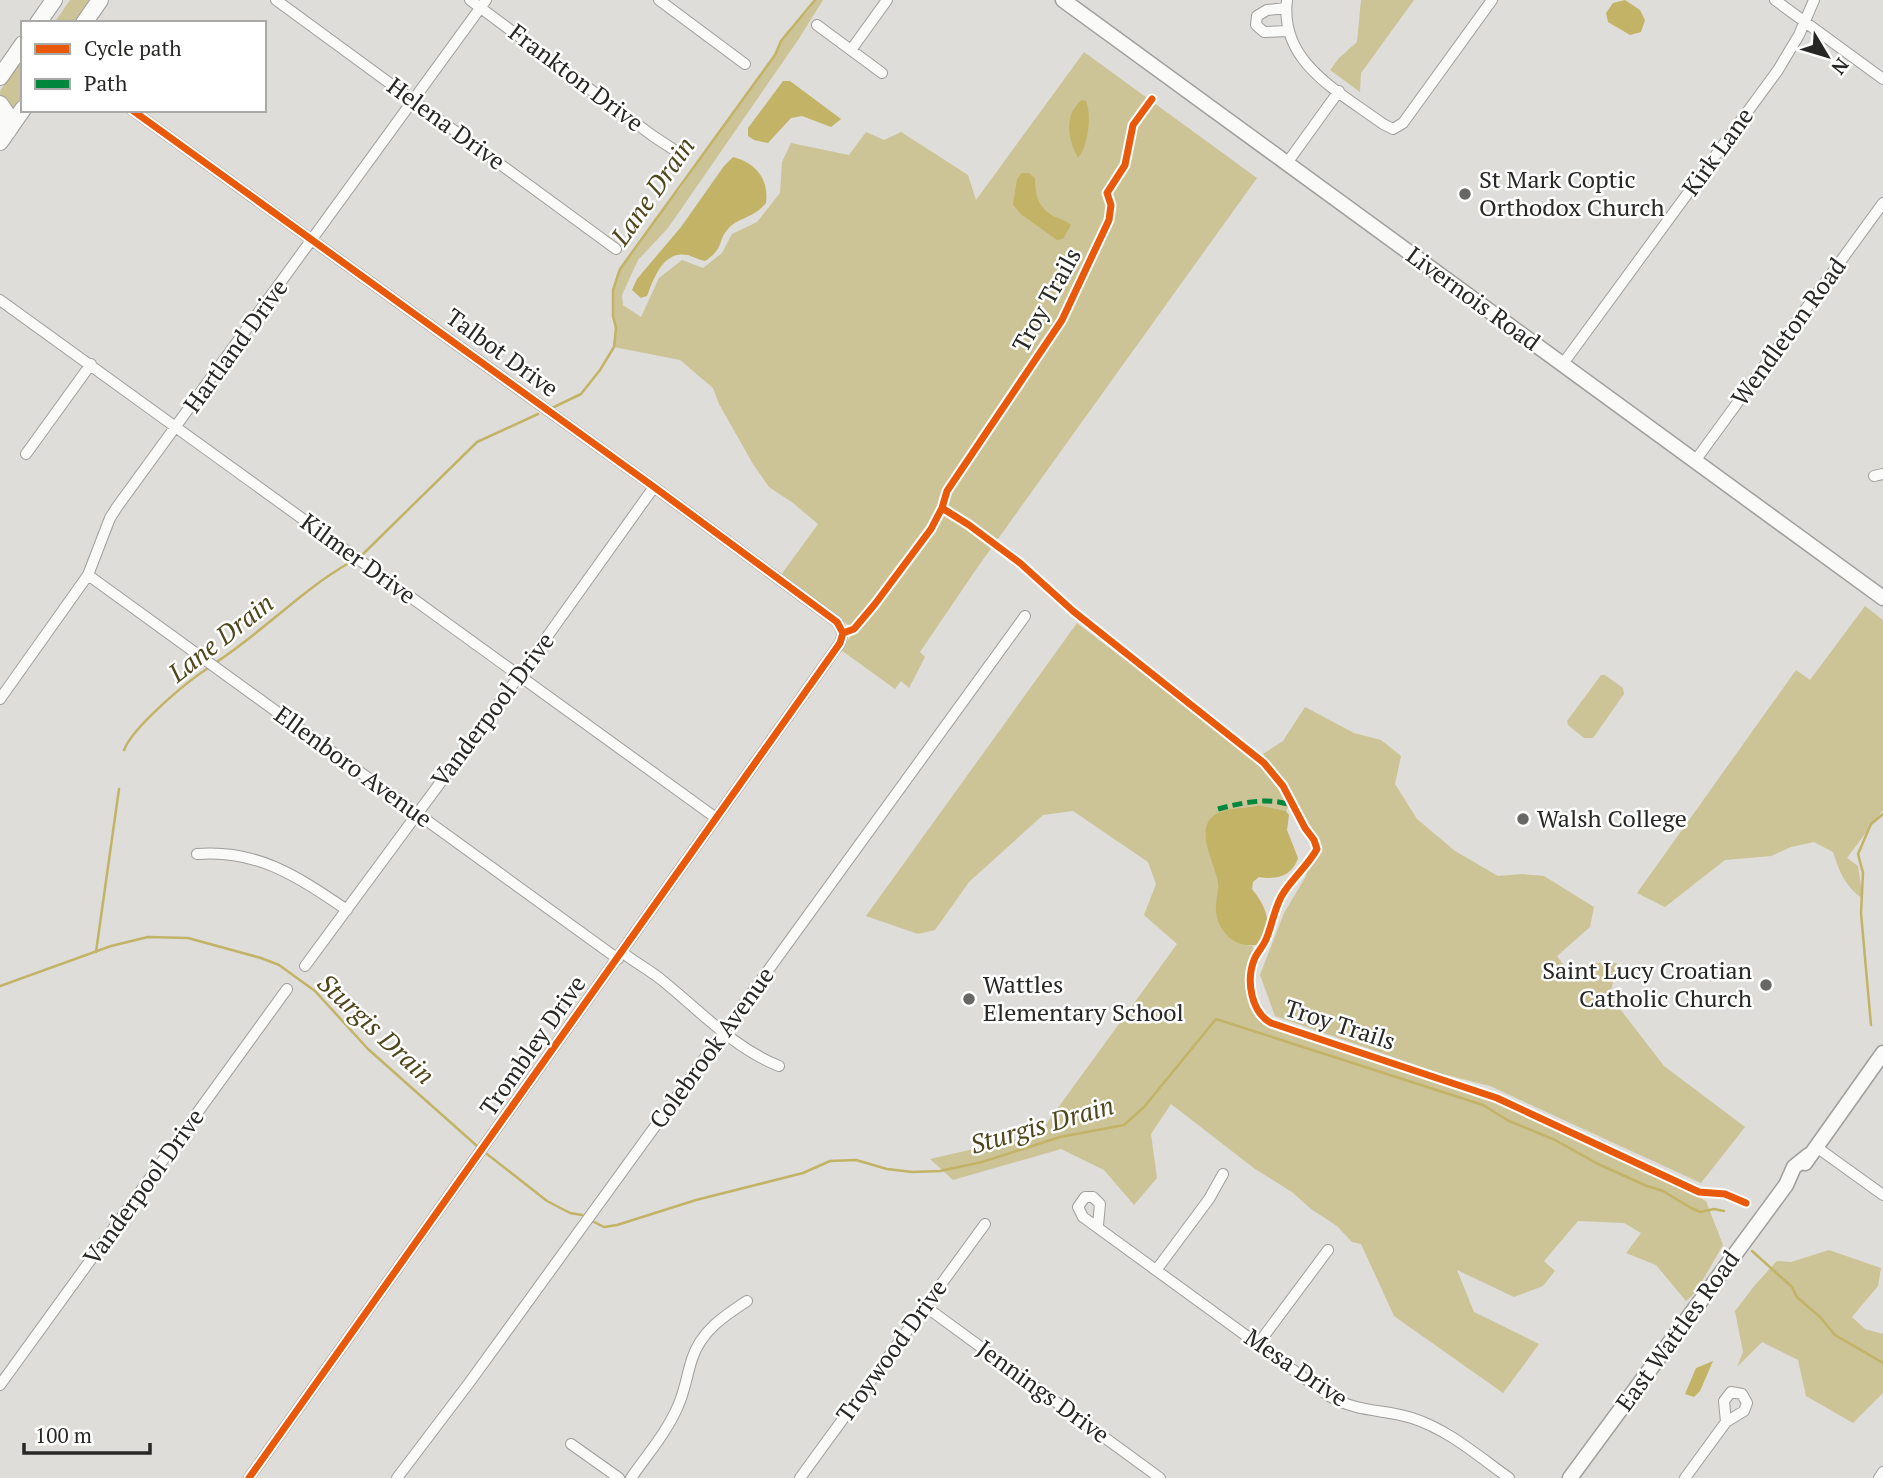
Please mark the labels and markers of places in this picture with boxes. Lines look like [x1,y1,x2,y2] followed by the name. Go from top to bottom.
[1479,163,1665,223] place label: St Mark Coptic Orthodox Church
[1457,186,1473,202] marker: St Mark Coptic Orthodox Church
[1537,802,1687,834] place label: Walsh College
[1515,811,1531,827] marker: Walsh College
[1542,954,1752,1014] place label: Saint Lucy Croatian Catholic Church
[983,968,1184,1028] place label: Wattles Elementary School
[1758,977,1774,993] marker: Saint Lucy Croatian Catholic Church
[961,991,977,1007] marker: Wattles Elementary School

